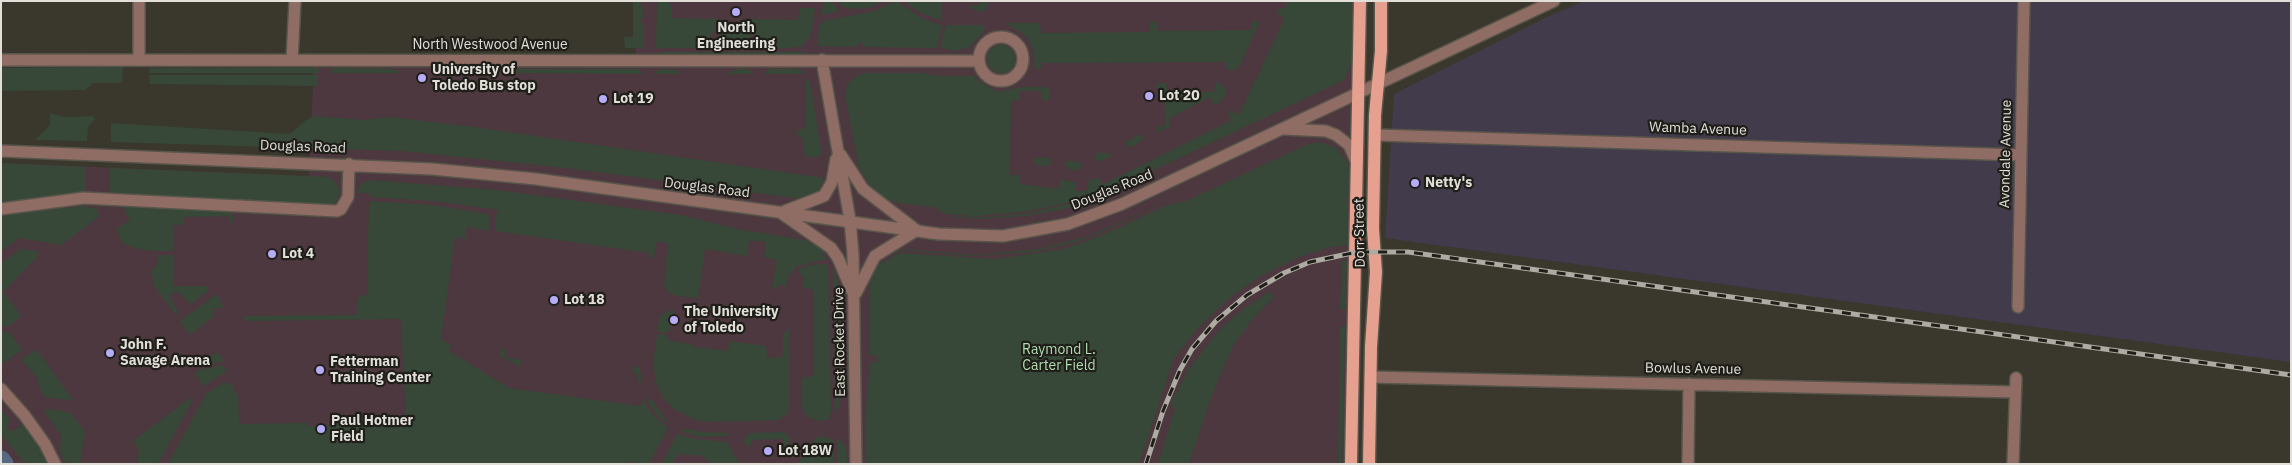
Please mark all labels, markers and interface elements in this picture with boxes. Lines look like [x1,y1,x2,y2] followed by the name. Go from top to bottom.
[730,6,742,18] marker: North Engineering
[697,20,775,52] place label: North Engineering
[412,37,568,53] street label: North Westwood Avenue
[432,62,536,94] place label: University of Toledo Bus stop
[416,72,428,84] marker: University of Toledo Bus stop
[1159,88,1200,104] place label: Lot 20
[1143,90,1155,102] marker: Lot 20
[613,91,654,107] place label: Lot 19
[597,93,609,105] marker: Lot 19
[1997,100,2015,208] street label: Avondale Avenue
[1649,119,1747,139] street label: Wamba Avenue
[260,137,346,157] street label: Douglas Road
[1069,166,1155,214] street label: Douglas Road
[663,174,751,202] street label: Douglas Road
[1425,175,1472,191] place label: Netty's
[1409,177,1421,189] marker: Netty's
[1351,198,1369,268] street label: Dorr Street
[282,246,314,262] place label: Lot 4
[266,248,278,260] marker: Lot 4
[831,287,849,397] street label: East Rocket Drive
[564,292,605,308] place label: Lot 18
[548,294,560,306] marker: Lot 18
[684,304,779,336] place label: The University of Toledo
[668,314,680,326] marker: The University of Toledo
[120,337,210,370] place label: John F. Savage Arena
[1022,342,1096,374] park label: Raymond L. Carter Field
[104,347,116,359] marker: John F. Savage Arena
[330,354,431,387] place label: Fetterman Training Center
[1645,360,1741,378] street label: Bowlus Avenue
[314,364,326,376] marker: Fetterman Training Center
[331,413,413,446] place label: Paul Hotmer Field
[315,423,327,435] marker: Paul Hotmer Field
[778,443,832,459] place label: Lot 18W
[762,445,774,457] marker: Lot 18W

